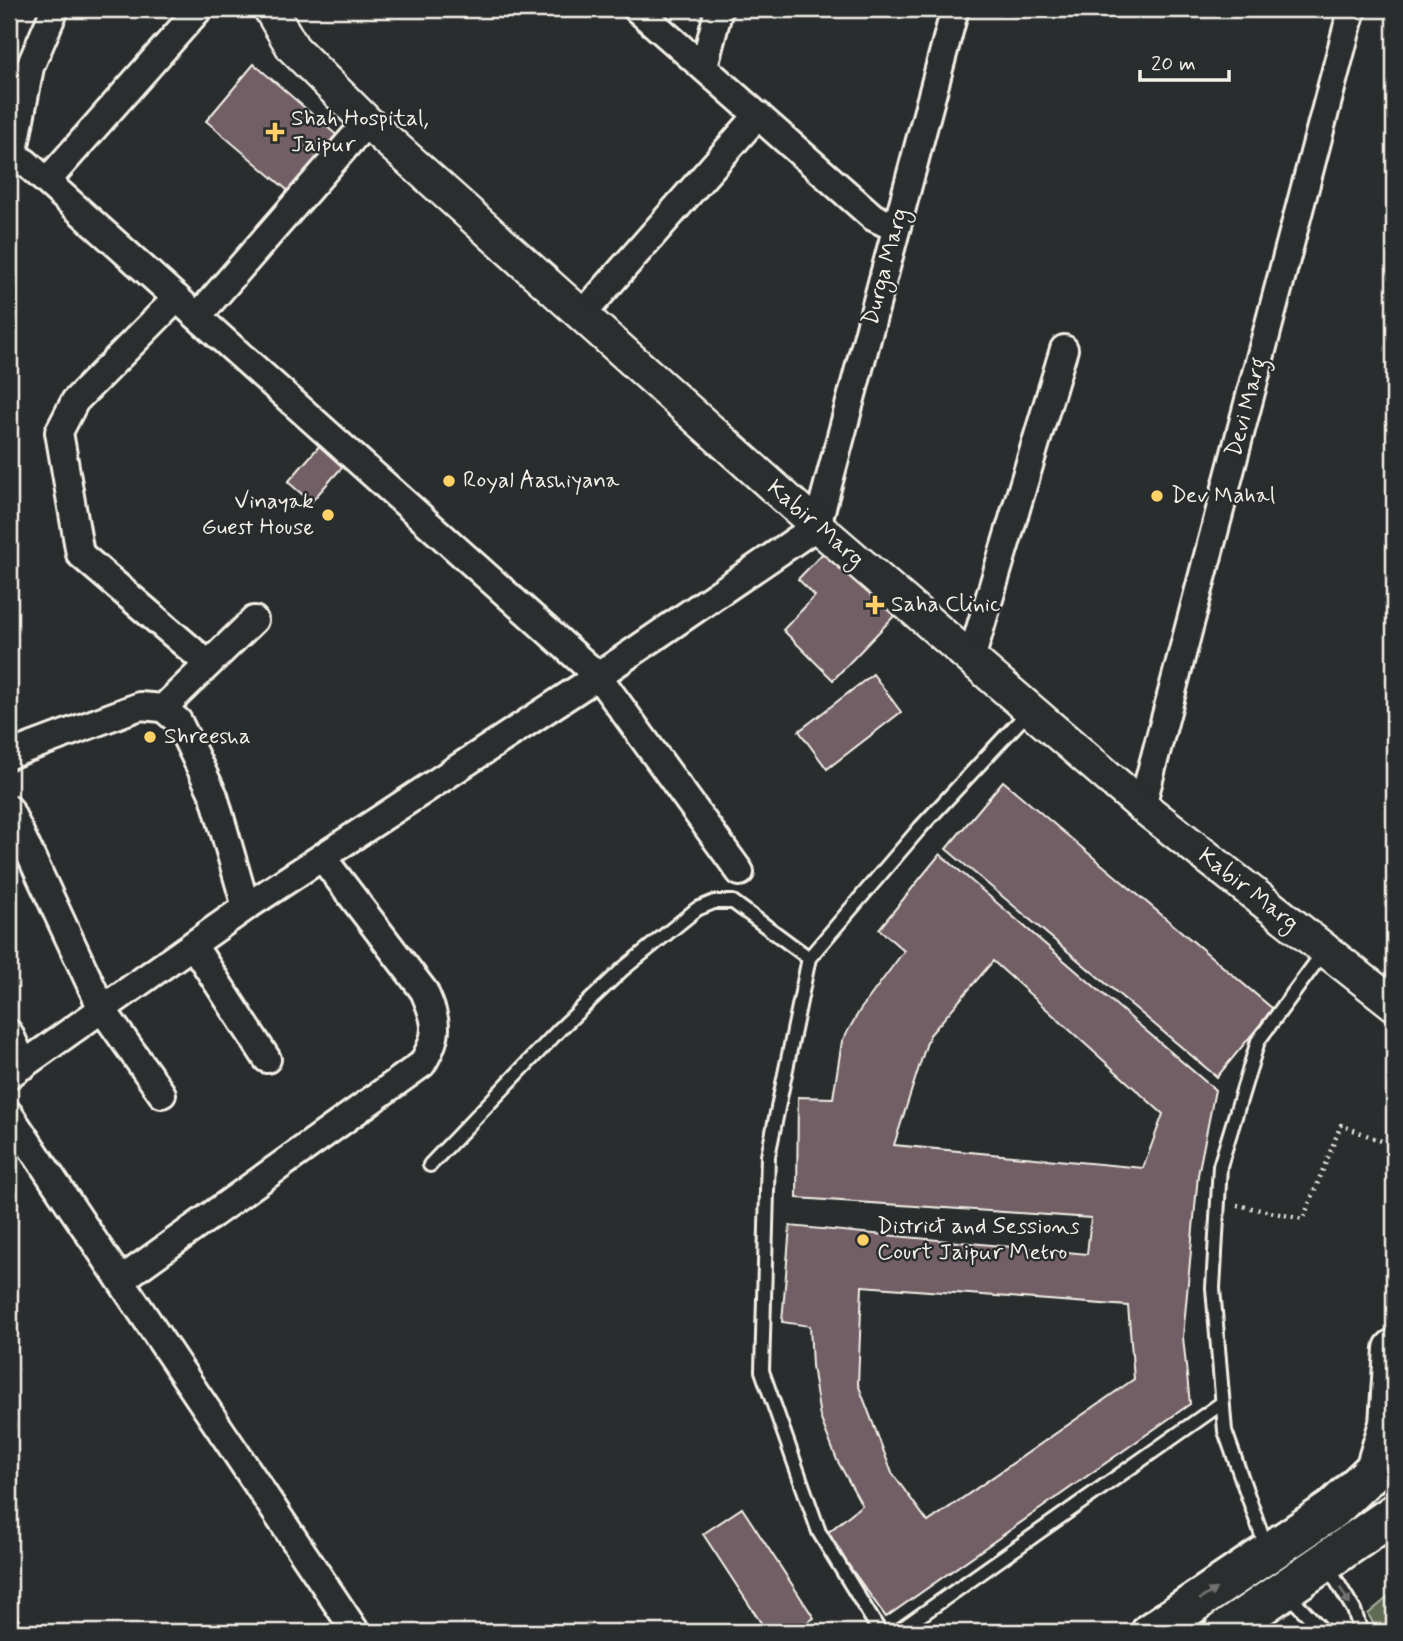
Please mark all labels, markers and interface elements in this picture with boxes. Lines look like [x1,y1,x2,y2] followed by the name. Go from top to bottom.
[1140,38,1230,82] scale bar
[1151,50,1196,78] text: 20 m
[291,104,429,160] place label: Shah Hospital, Jaipur
[265,122,285,142] marker: Shah Hospital, Jaipur
[856,205,918,329] street label: Durga Marg
[1219,354,1277,461] street label: Devi Marg
[463,466,619,496] place label: Royal Aashiyana
[441,473,457,489] marker: Royal Aashiyana
[759,474,870,576] street label: Kabir Marg
[1171,481,1275,511] place label: Dev Mahal
[202,487,314,543] place label: Vinayak Guest House
[1149,488,1165,504] marker: Dev Mahal
[320,507,336,523] marker: Vinayak Guest House
[891,590,1001,620] place label: Saha Clinic
[865,595,885,615] marker: Saha Clinic
[164,722,251,752] place label: Shreesha
[142,729,158,745] marker: Shreesha
[1191,841,1304,940] street label: Kabir Marg
[877,1212,1080,1268] place label: District and Sessions Court Jaipur Metro
[855,1232,871,1248] marker: District and Sessions Court Jaipur Metro
[1339,1586,1352,1605] one-way arrow
[1198,1588,1217,1601] one-way arrow

